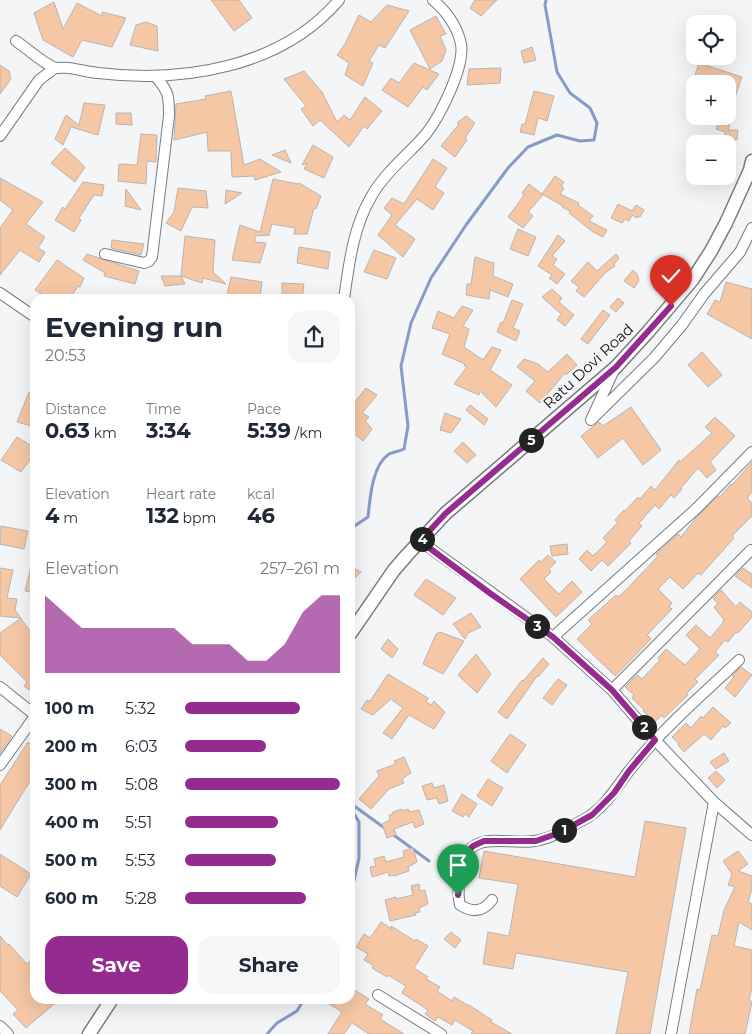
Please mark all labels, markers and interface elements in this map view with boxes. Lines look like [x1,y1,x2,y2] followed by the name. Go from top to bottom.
[686,15,736,185] map controls
[686,15,736,65] button: locate
[686,75,736,125] button: +
[686,135,736,185] button: −
[650,255,692,306] pin
[657,262,685,290] icon: check
[45,310,223,344] text: Evening run
[288,311,340,363] button: share
[539,319,637,413] street label: Ratu Dovi Road
[45,346,86,365] text: 20:53
[45,400,107,418] text: Distance
[146,400,181,418] text: Time
[247,400,281,418] text: Pace
[45,418,90,443] text: 0.63
[146,418,191,443] text: 3:34
[247,418,291,443] text: 5:39
[90,424,117,442] text: km
[291,424,322,442] text: /km
[518,428,544,452] pin: 5
[527,431,536,449] text: 5
[45,485,110,503] text: Elevation
[146,485,216,503] text: Heart rate
[247,485,275,503] text: kcal
[45,503,59,528] text: 4
[146,503,179,528] text: 132
[247,503,275,528] text: 46
[59,509,78,527] text: m
[179,509,216,527] text: bpm
[410,526,434,552] pin: 4
[418,530,427,548] text: 4
[45,559,119,578] text: Elevation
[260,559,340,578] text: 257–261 m
[524,614,550,638] pin: 3
[533,617,542,635] text: 3
[45,699,94,718] text: 100 m
[125,699,155,718] text: 5:32
[632,714,656,740] pin: 2
[640,718,649,736] text: 2
[45,737,97,756] text: 200 m
[125,737,158,756] text: 6:03
[45,775,98,794] text: 300 m
[125,775,158,794] text: 5:08
[45,813,99,832] text: 400 m
[125,813,152,832] text: 5:51
[552,818,576,842] pin: 1
[562,821,567,839] text: 1
[437,844,479,895] pin
[45,851,98,870] text: 500 m
[125,851,155,870] text: 5:53
[444,851,472,879] icon: arrive
[45,889,98,908] text: 600 m
[125,889,157,908] text: 5:28
[45,936,188,994] button: Save
[198,936,340,994] button: Share

